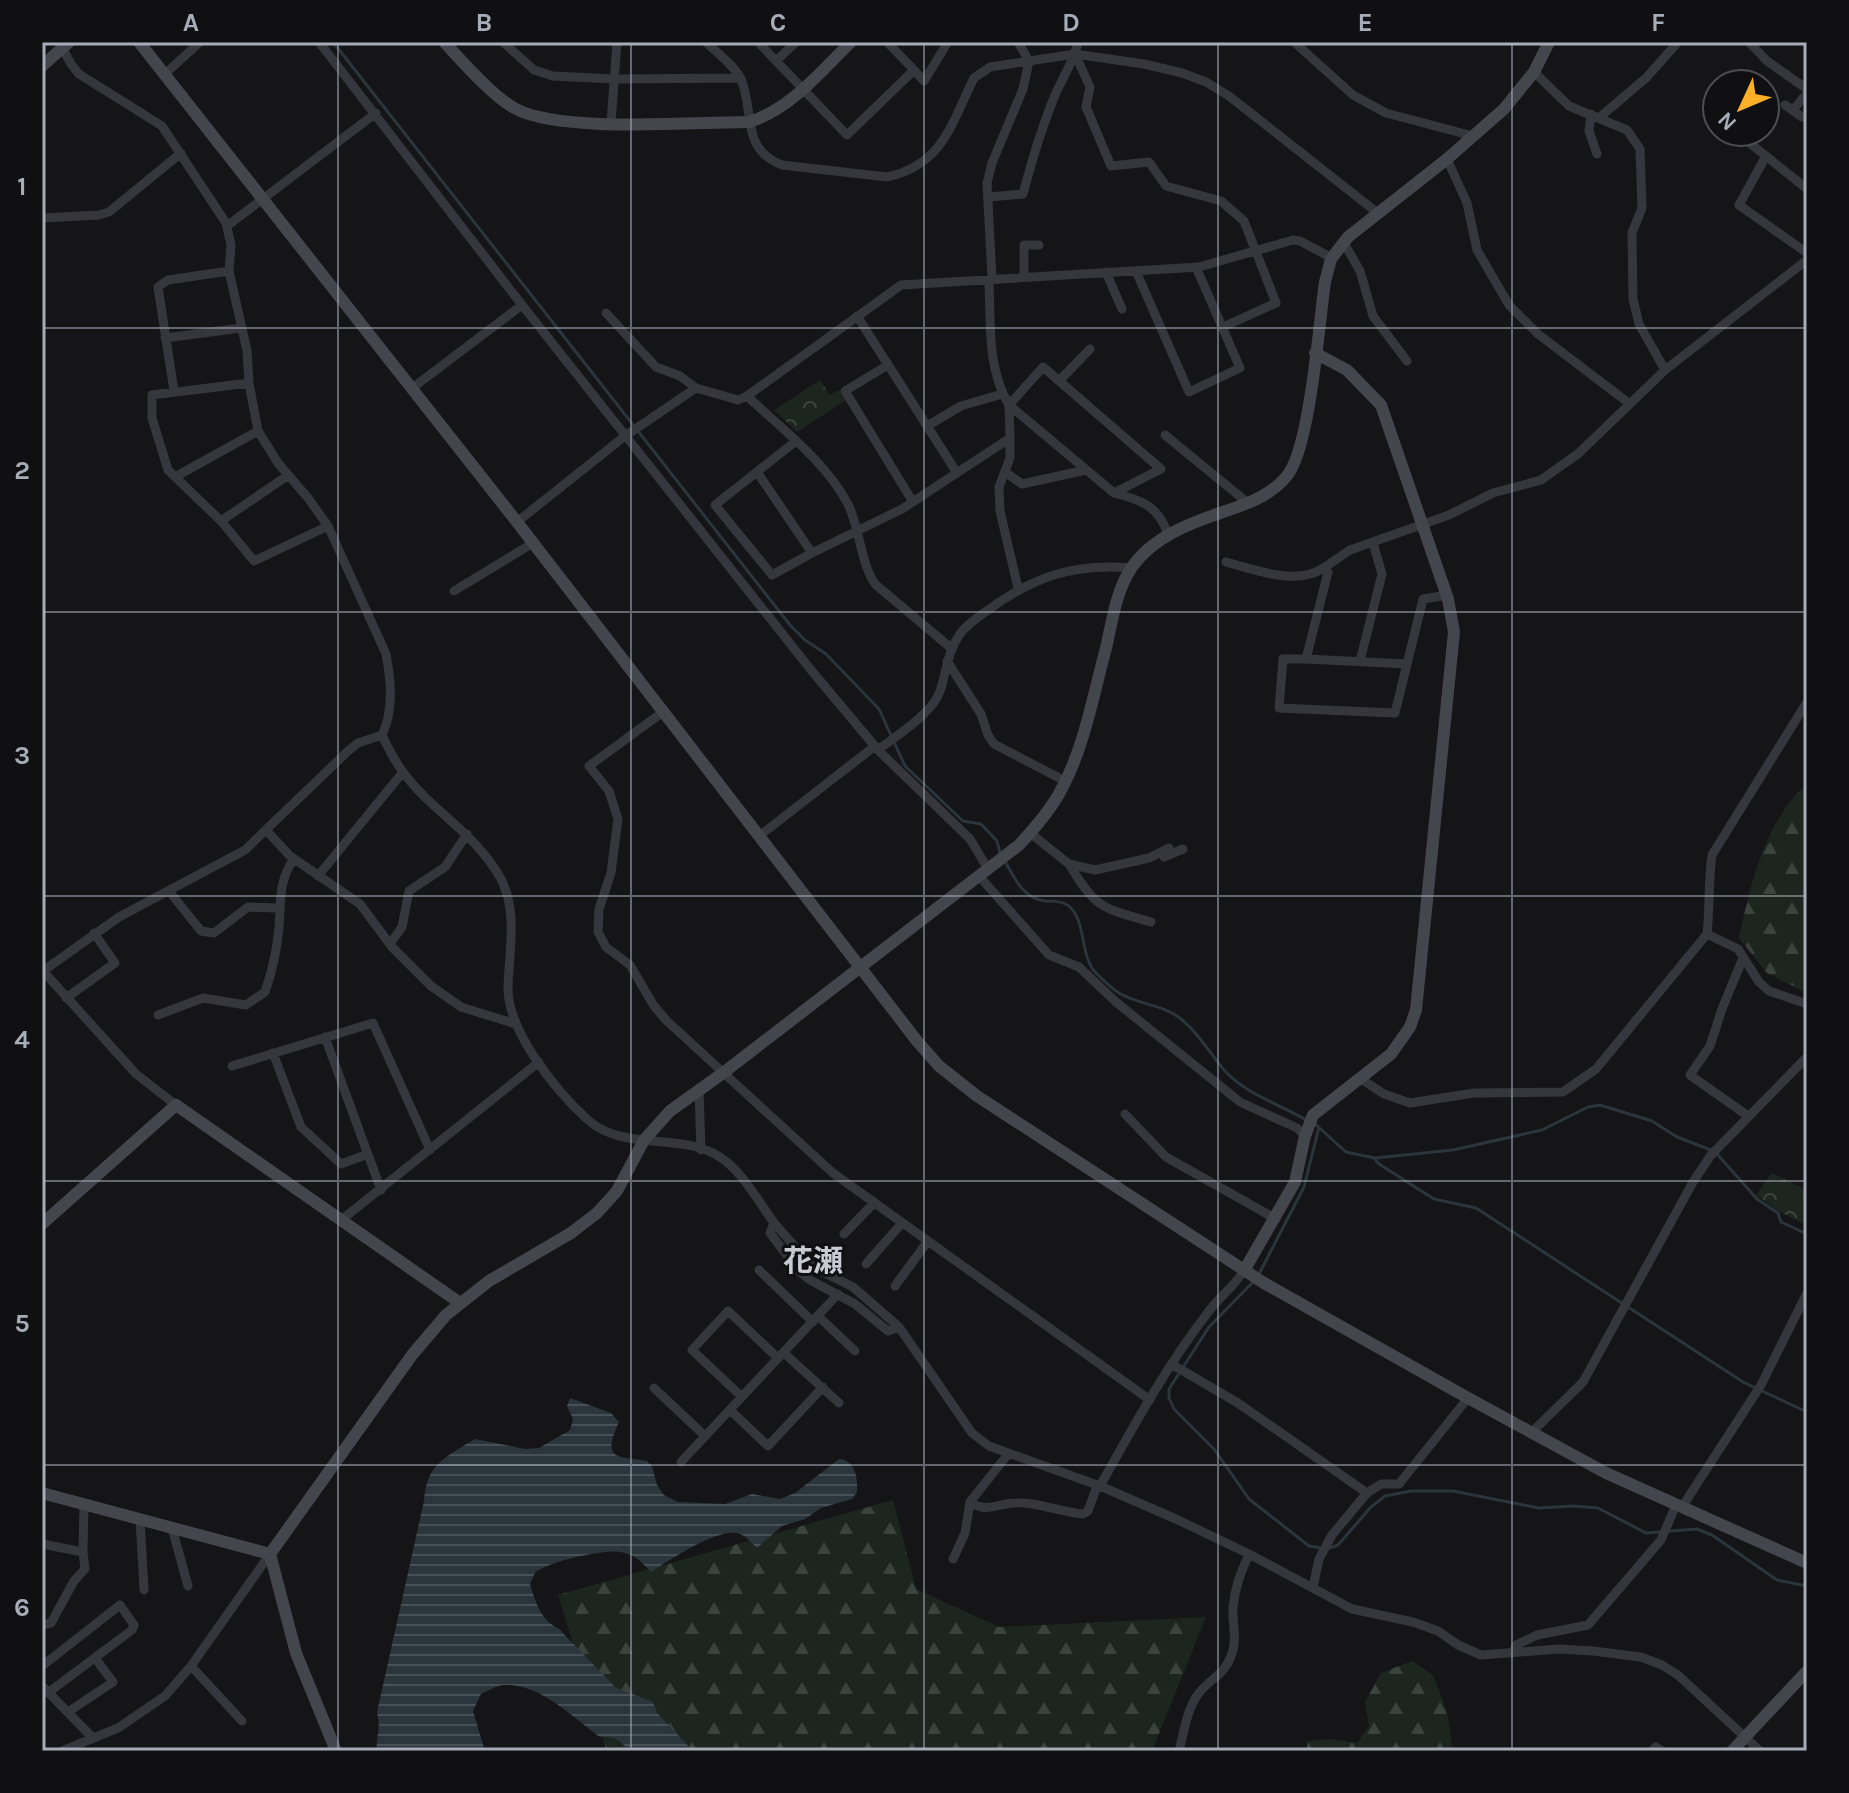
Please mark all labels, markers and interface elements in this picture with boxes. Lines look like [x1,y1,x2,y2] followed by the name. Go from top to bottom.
[183,7,199,38] text: A
[476,7,492,38] text: B
[770,7,786,38] text: C
[1062,7,1080,38] text: D
[1357,7,1373,38] text: E
[1651,7,1665,38] text: F
[1701,68,1781,148] north arrow
[1712,106,1742,136] text: N
[17,171,27,202] text: 1
[14,455,30,486] text: 2
[14,740,30,771] text: 3
[14,1024,30,1055] text: 4
[783,1243,843,1279] district label: 花瀬
[14,1308,30,1339] text: 5
[14,1592,30,1623] text: 6

